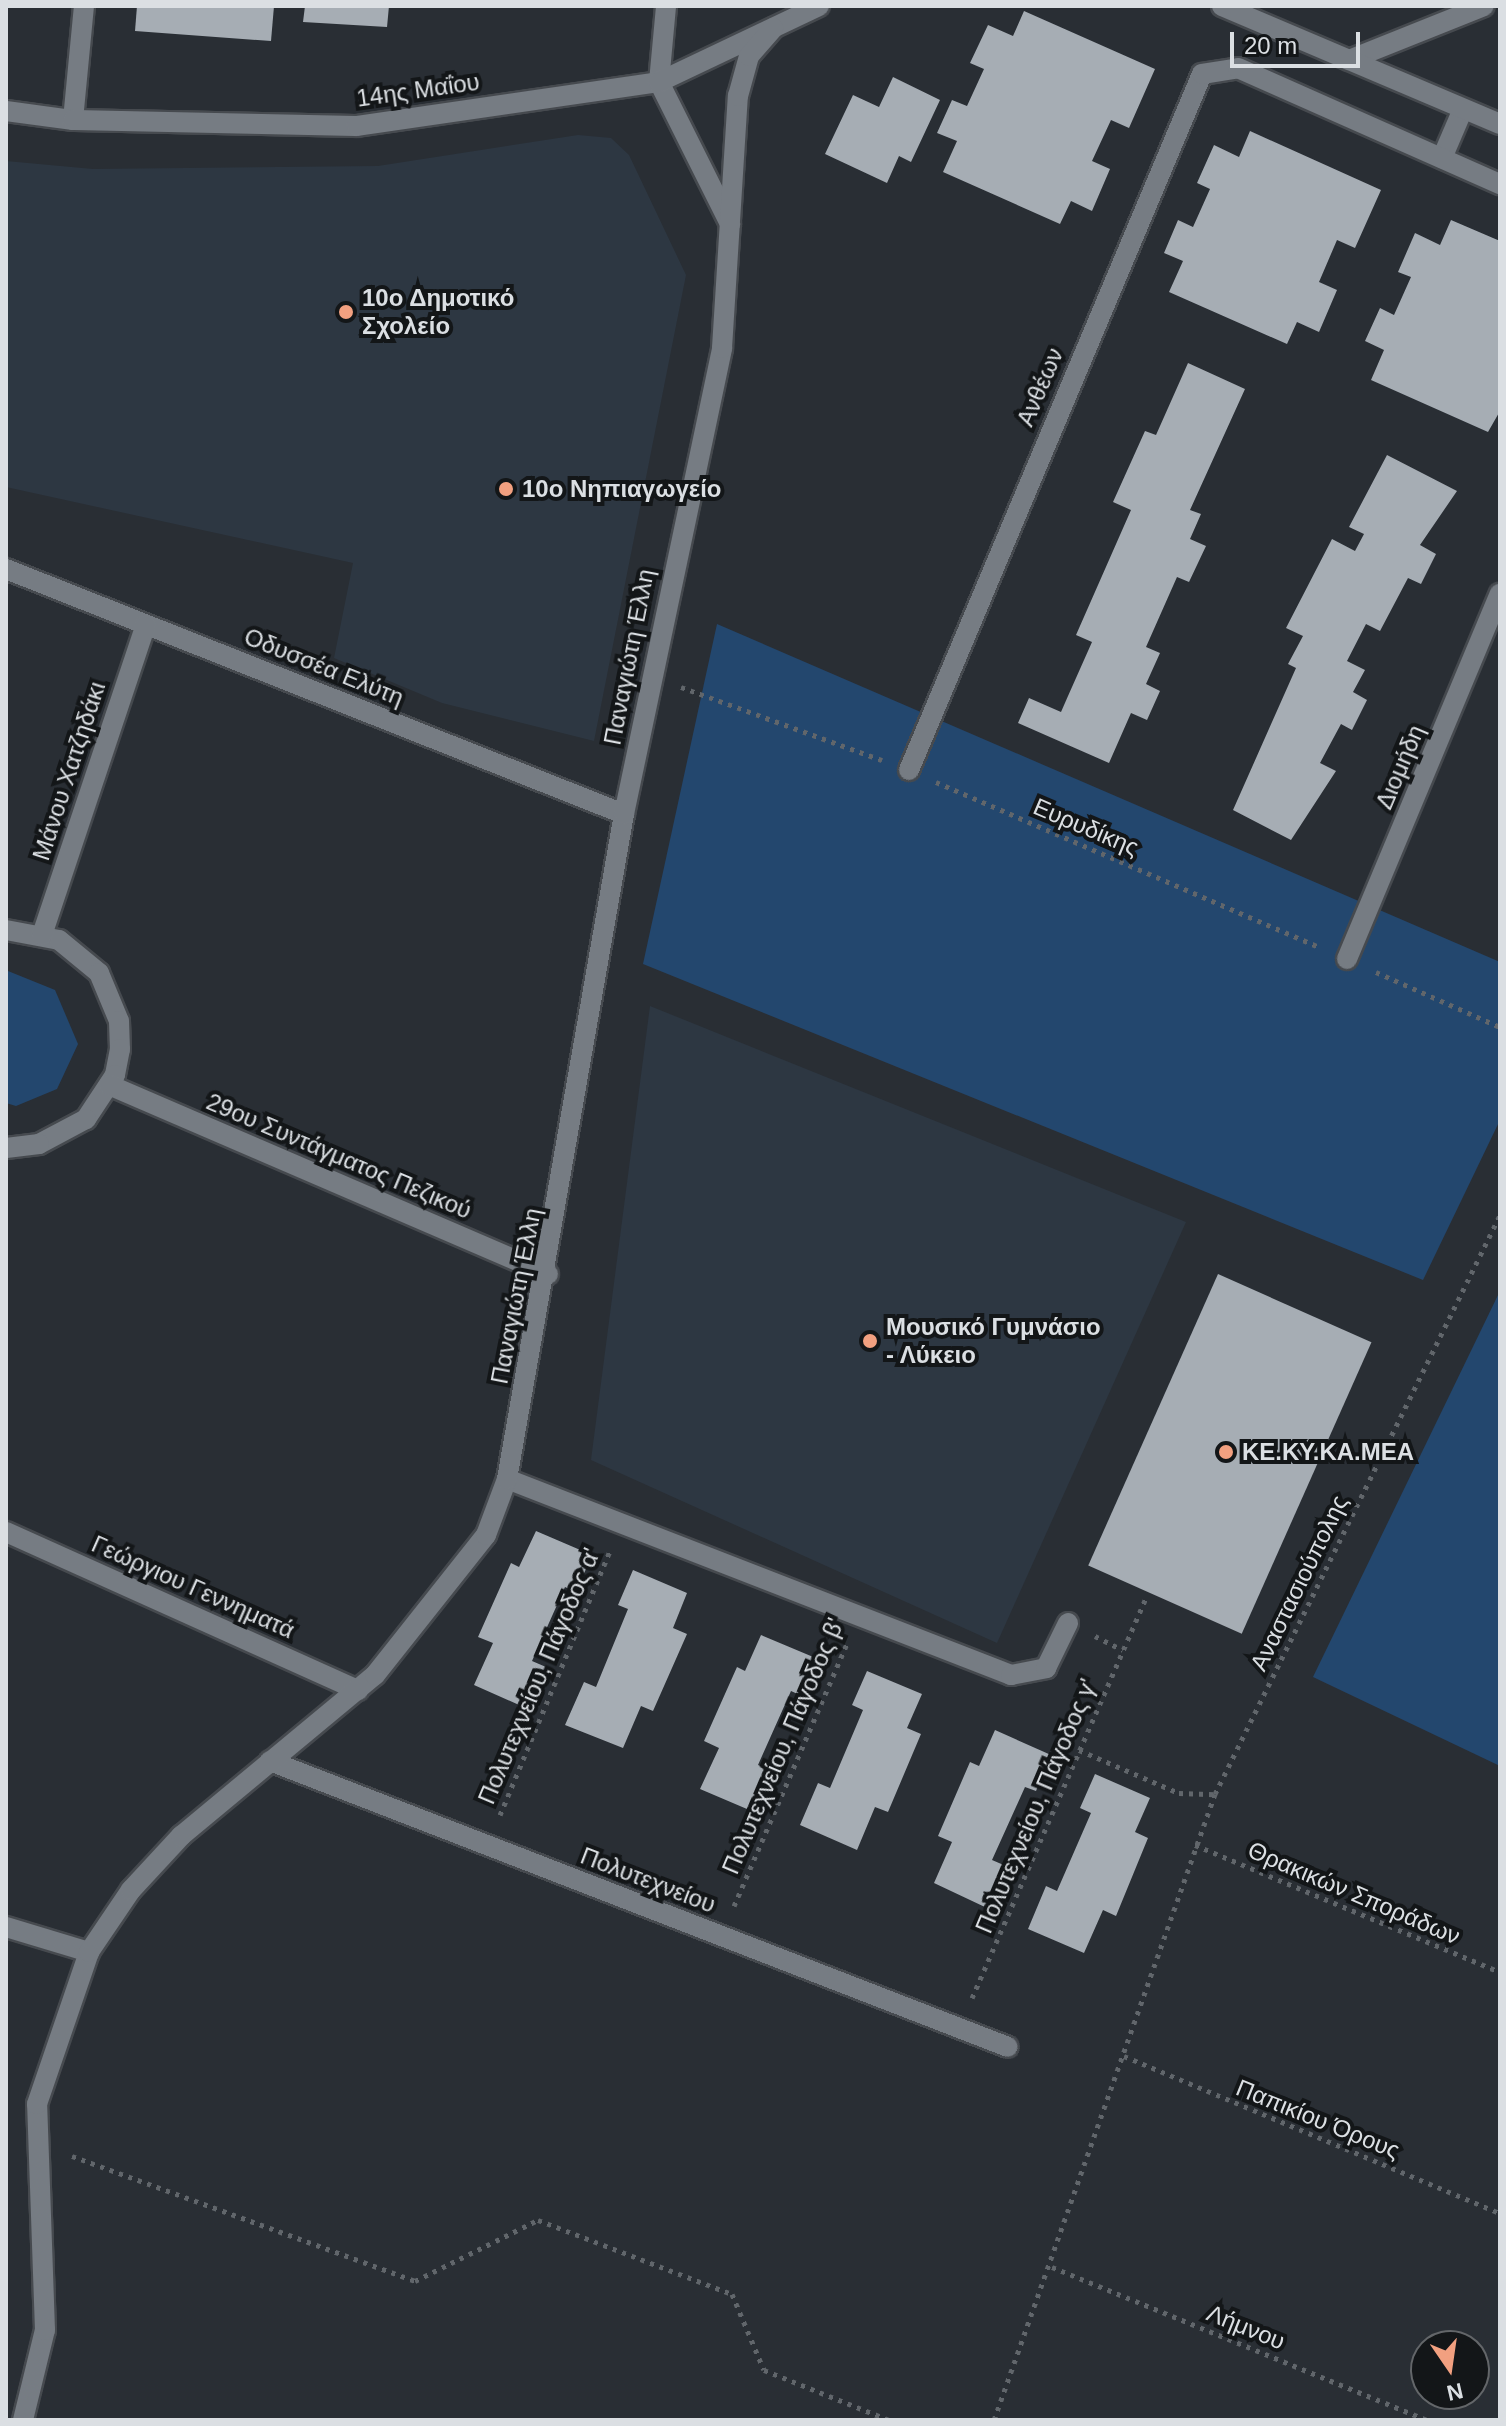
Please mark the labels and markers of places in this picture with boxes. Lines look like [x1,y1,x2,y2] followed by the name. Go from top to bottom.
[362,284,515,340] place label: 10ο Δημοτικό Σχολείο
[337,303,355,321] marker: 10ο Δημοτικό Σχολείο
[522,475,722,503] place label: 10ο Νηπιαγωγείο
[497,480,515,498] marker: 10ο Νηπιαγωγείο
[886,1313,1101,1369] place label: Μουσικό Γυμνάσιο - Λύκειο
[861,1332,879,1350] marker: Μουσικό Γυμνάσιο - Λύκειο
[1242,1438,1414,1466] place label: ΚΕ.ΚΥ.ΚΑ.ΜΕΑ
[1217,1443,1235,1461] marker: ΚΕ.ΚΥ.ΚΑ.ΜΕΑ

